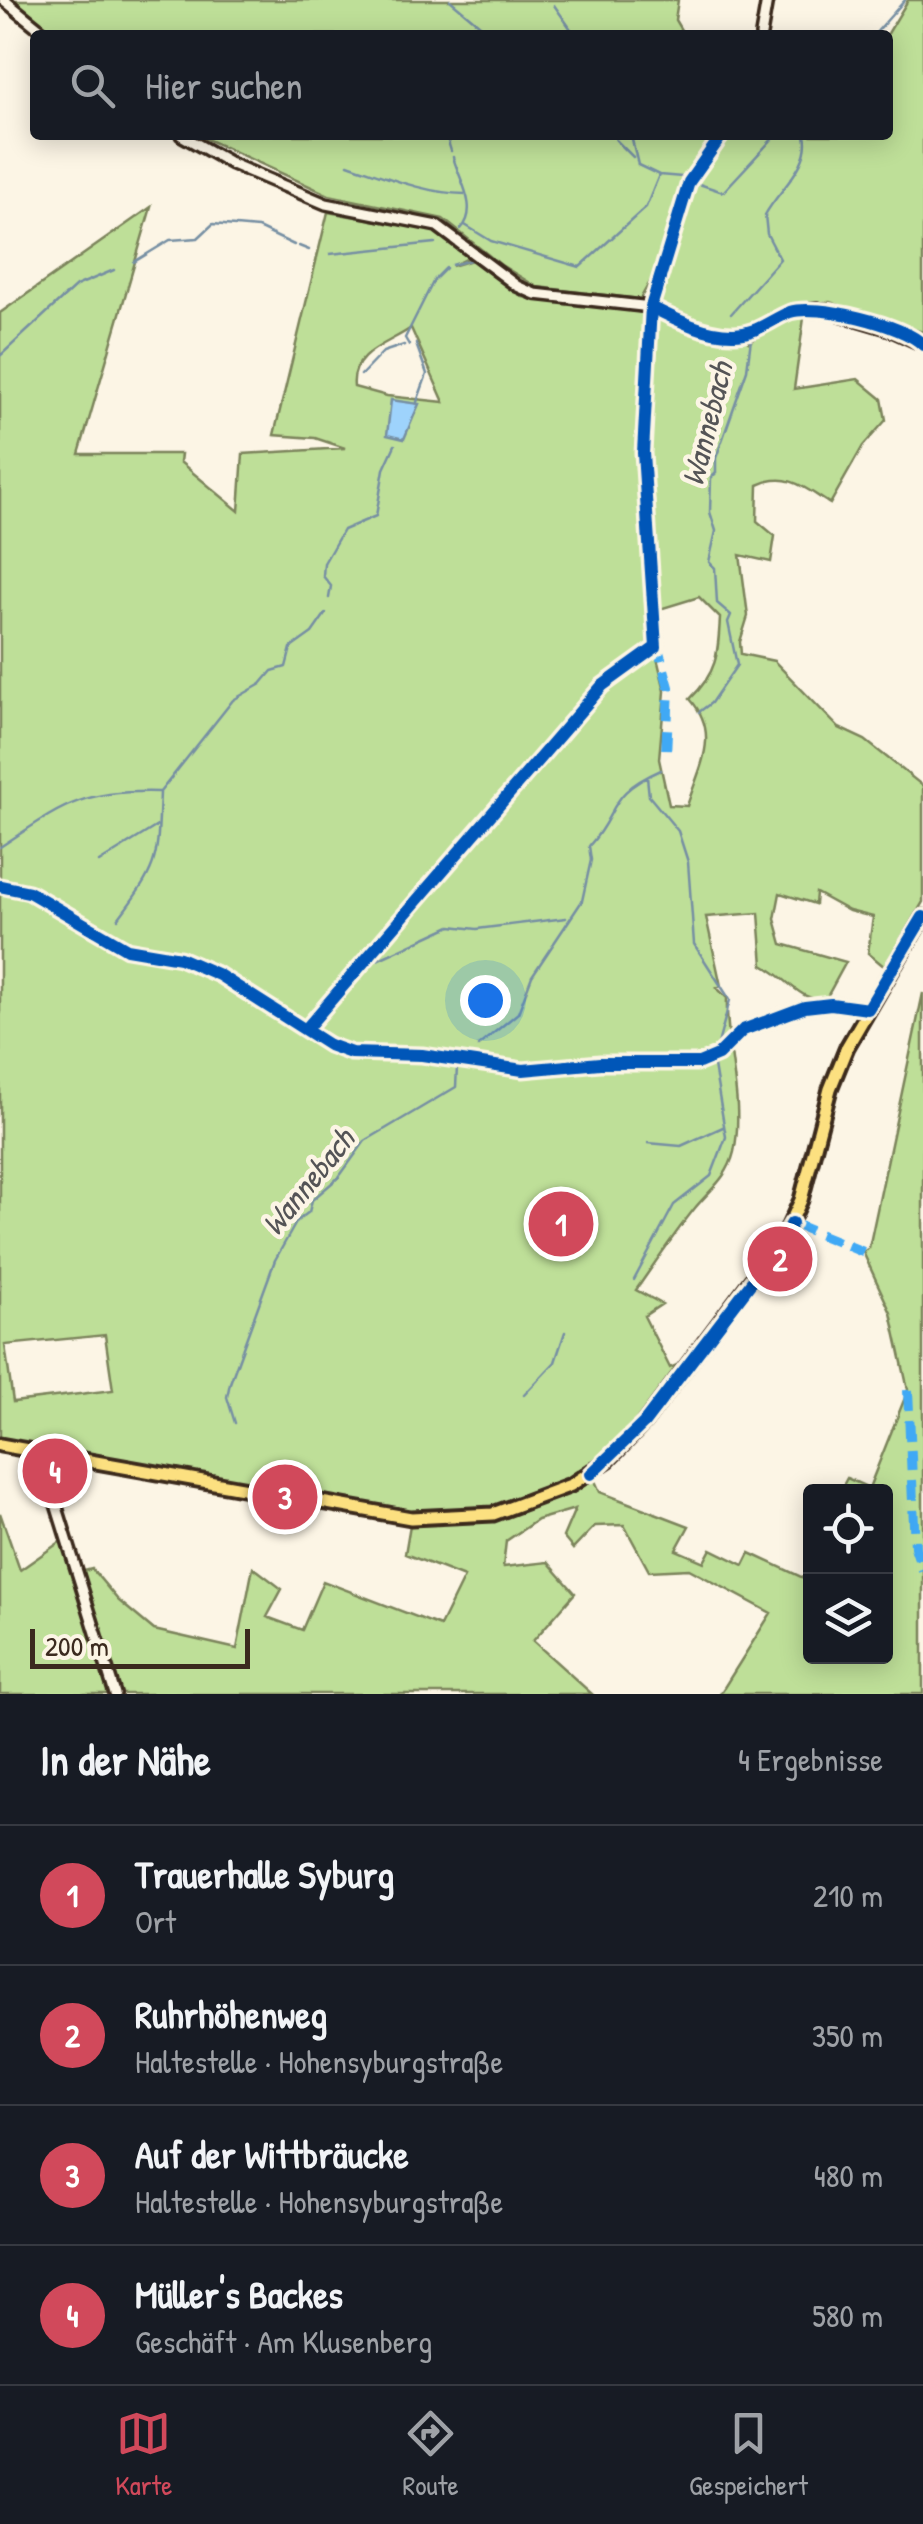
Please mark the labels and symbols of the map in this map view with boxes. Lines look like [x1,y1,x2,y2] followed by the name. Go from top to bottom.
[670,355,743,490] water label: Wannebach
[460,975,511,1026] your location
[251,1117,365,1244] water label: Wannebach
[528,1186,594,1262] pin: 1
[748,1222,812,1296] pin: 2
[22,1434,88,1508] pin: 4
[252,1460,318,1534] pin: 3
[30,1624,250,1668] scale bar

